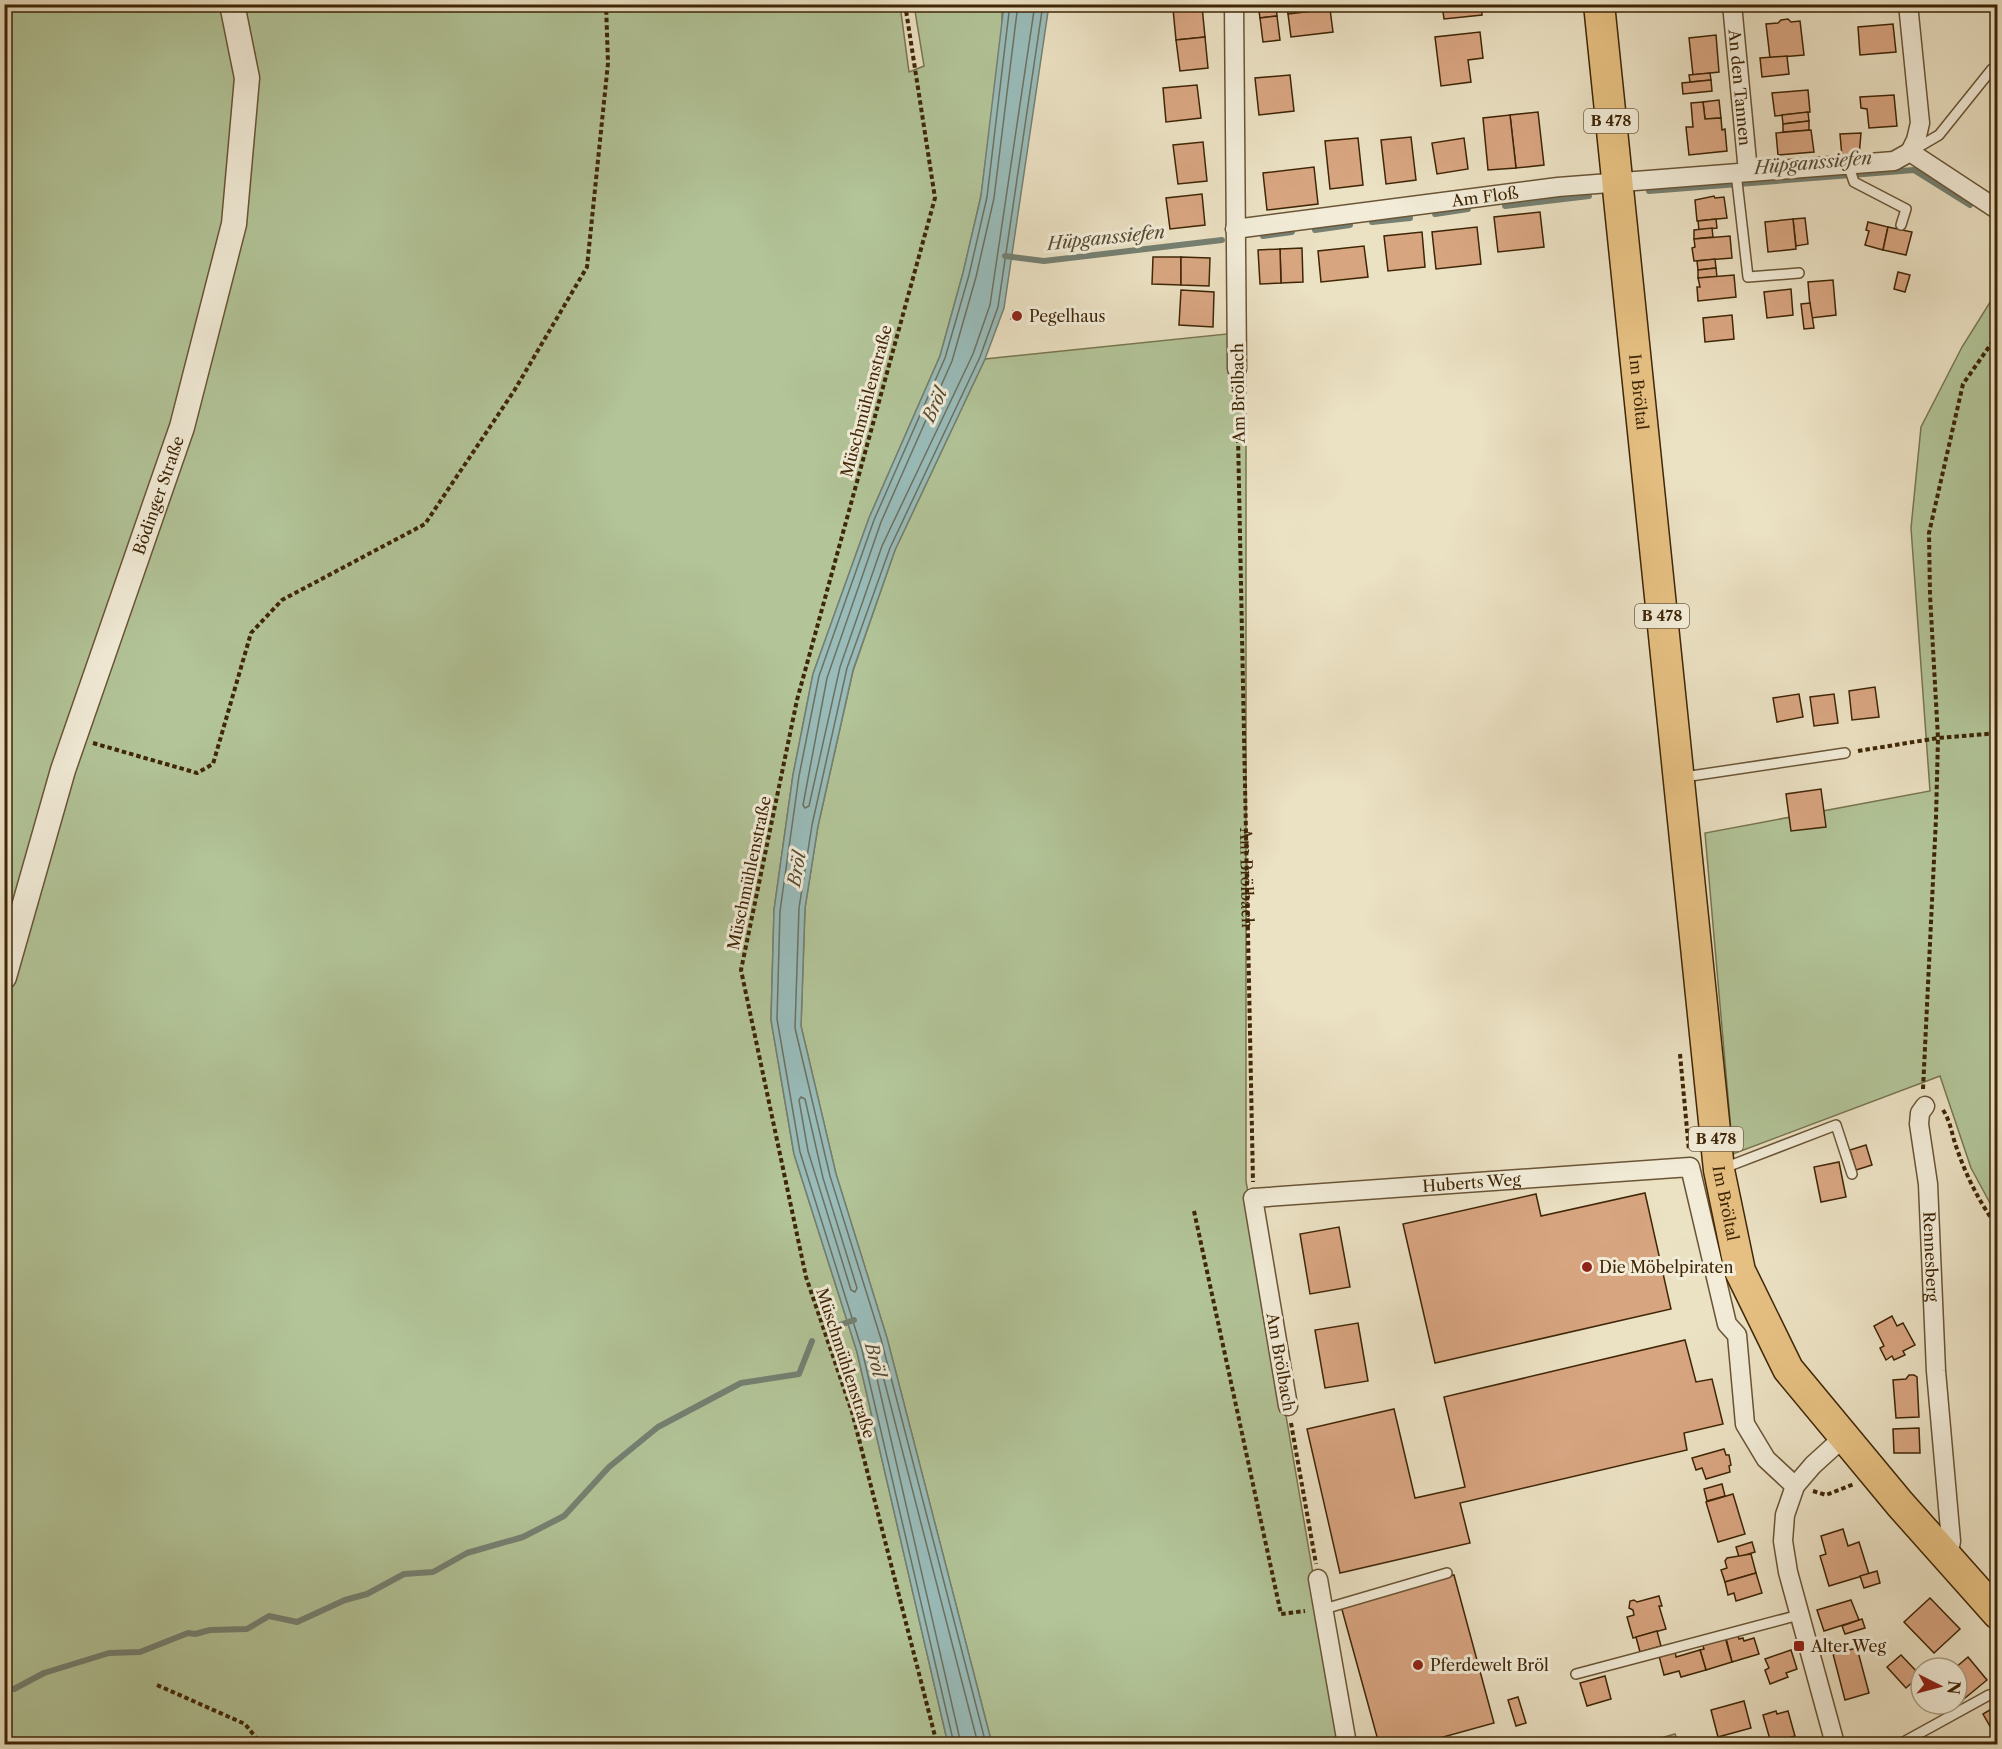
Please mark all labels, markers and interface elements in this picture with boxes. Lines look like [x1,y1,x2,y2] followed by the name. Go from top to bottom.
[1724,28,1755,147] street label: An den Tannen
[1584,109,1638,133] road number: B 478
[1751,147,1873,179] water label: Hüpganssiefen
[1449,182,1519,211] street label: Am Floß
[1044,221,1166,255] water label: Hüpganssiefen
[1029,306,1106,326] place label: Pegelhaus
[1010,309,1024,323] marker: Pegelhaus
[836,323,896,479] street label: Müschmühlenstraße
[1227,343,1249,444] street label: Am Brölbach
[1625,353,1653,431] street label: Im Bröltal
[917,382,953,427] water label: Bröl
[129,433,188,557] street label: Bödinger Straße
[1635,604,1689,628] road number: B 478
[723,794,775,952] street label: Müschmühlenstraße
[1236,827,1258,928] street label: Am Brölbach
[783,848,811,890] water label: Bröl
[1689,1127,1743,1151] road number: B 478
[1709,1165,1743,1243] street label: Im Bröltal
[1422,1169,1522,1196] street label: Huberts Weg
[1919,1211,1943,1303] street label: Rennesberg
[1599,1257,1734,1277] place label: Die Möbelpiraten
[1580,1260,1594,1274] marker: Die Möbelpiraten
[812,1285,880,1441] street label: Müschmühlenstraße
[1262,1310,1300,1413] street label: Am Brölbach
[859,1338,891,1382] water label: Bröl
[1810,1636,1886,1656] place label: Alter Weg
[1792,1639,1806,1653] marker: Alter Weg
[1430,1655,1549,1675] place label: Pferdewelt Bröl
[1909,1656,1969,1716] north arrow
[1411,1658,1425,1672] marker: Pferdewelt Bröl
[1943,1680,1965,1696] text: N

